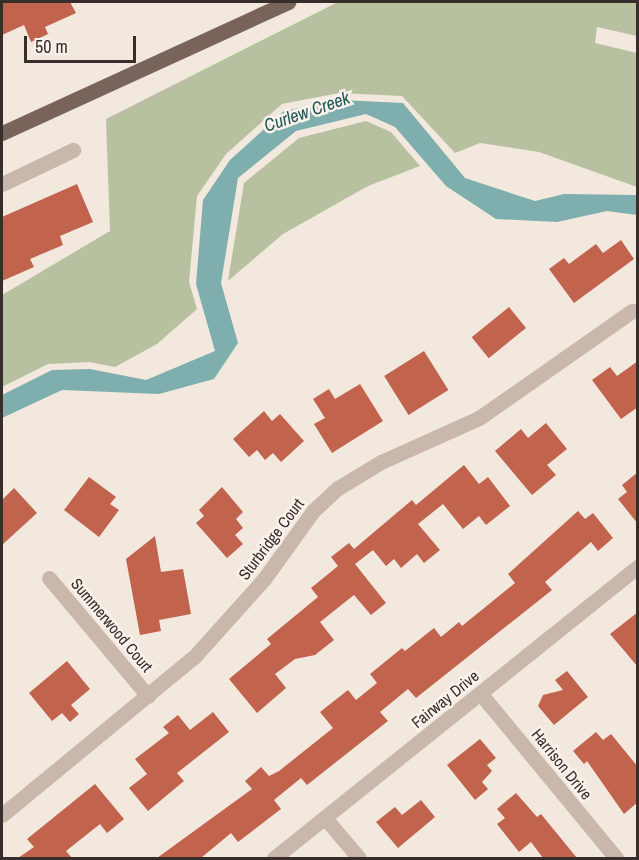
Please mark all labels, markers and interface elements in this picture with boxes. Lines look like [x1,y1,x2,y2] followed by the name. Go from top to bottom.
[27,24,140,62] scale bar
[35,34,68,59] text: 50 m
[261,87,353,137] water label: Curlew Creek
[234,494,308,584] street label: Sturbridge Court
[67,574,157,676] street label: Summerwood Court
[407,666,483,732] street label: Fairway Drive
[528,725,596,803] street label: Harrison Drive

